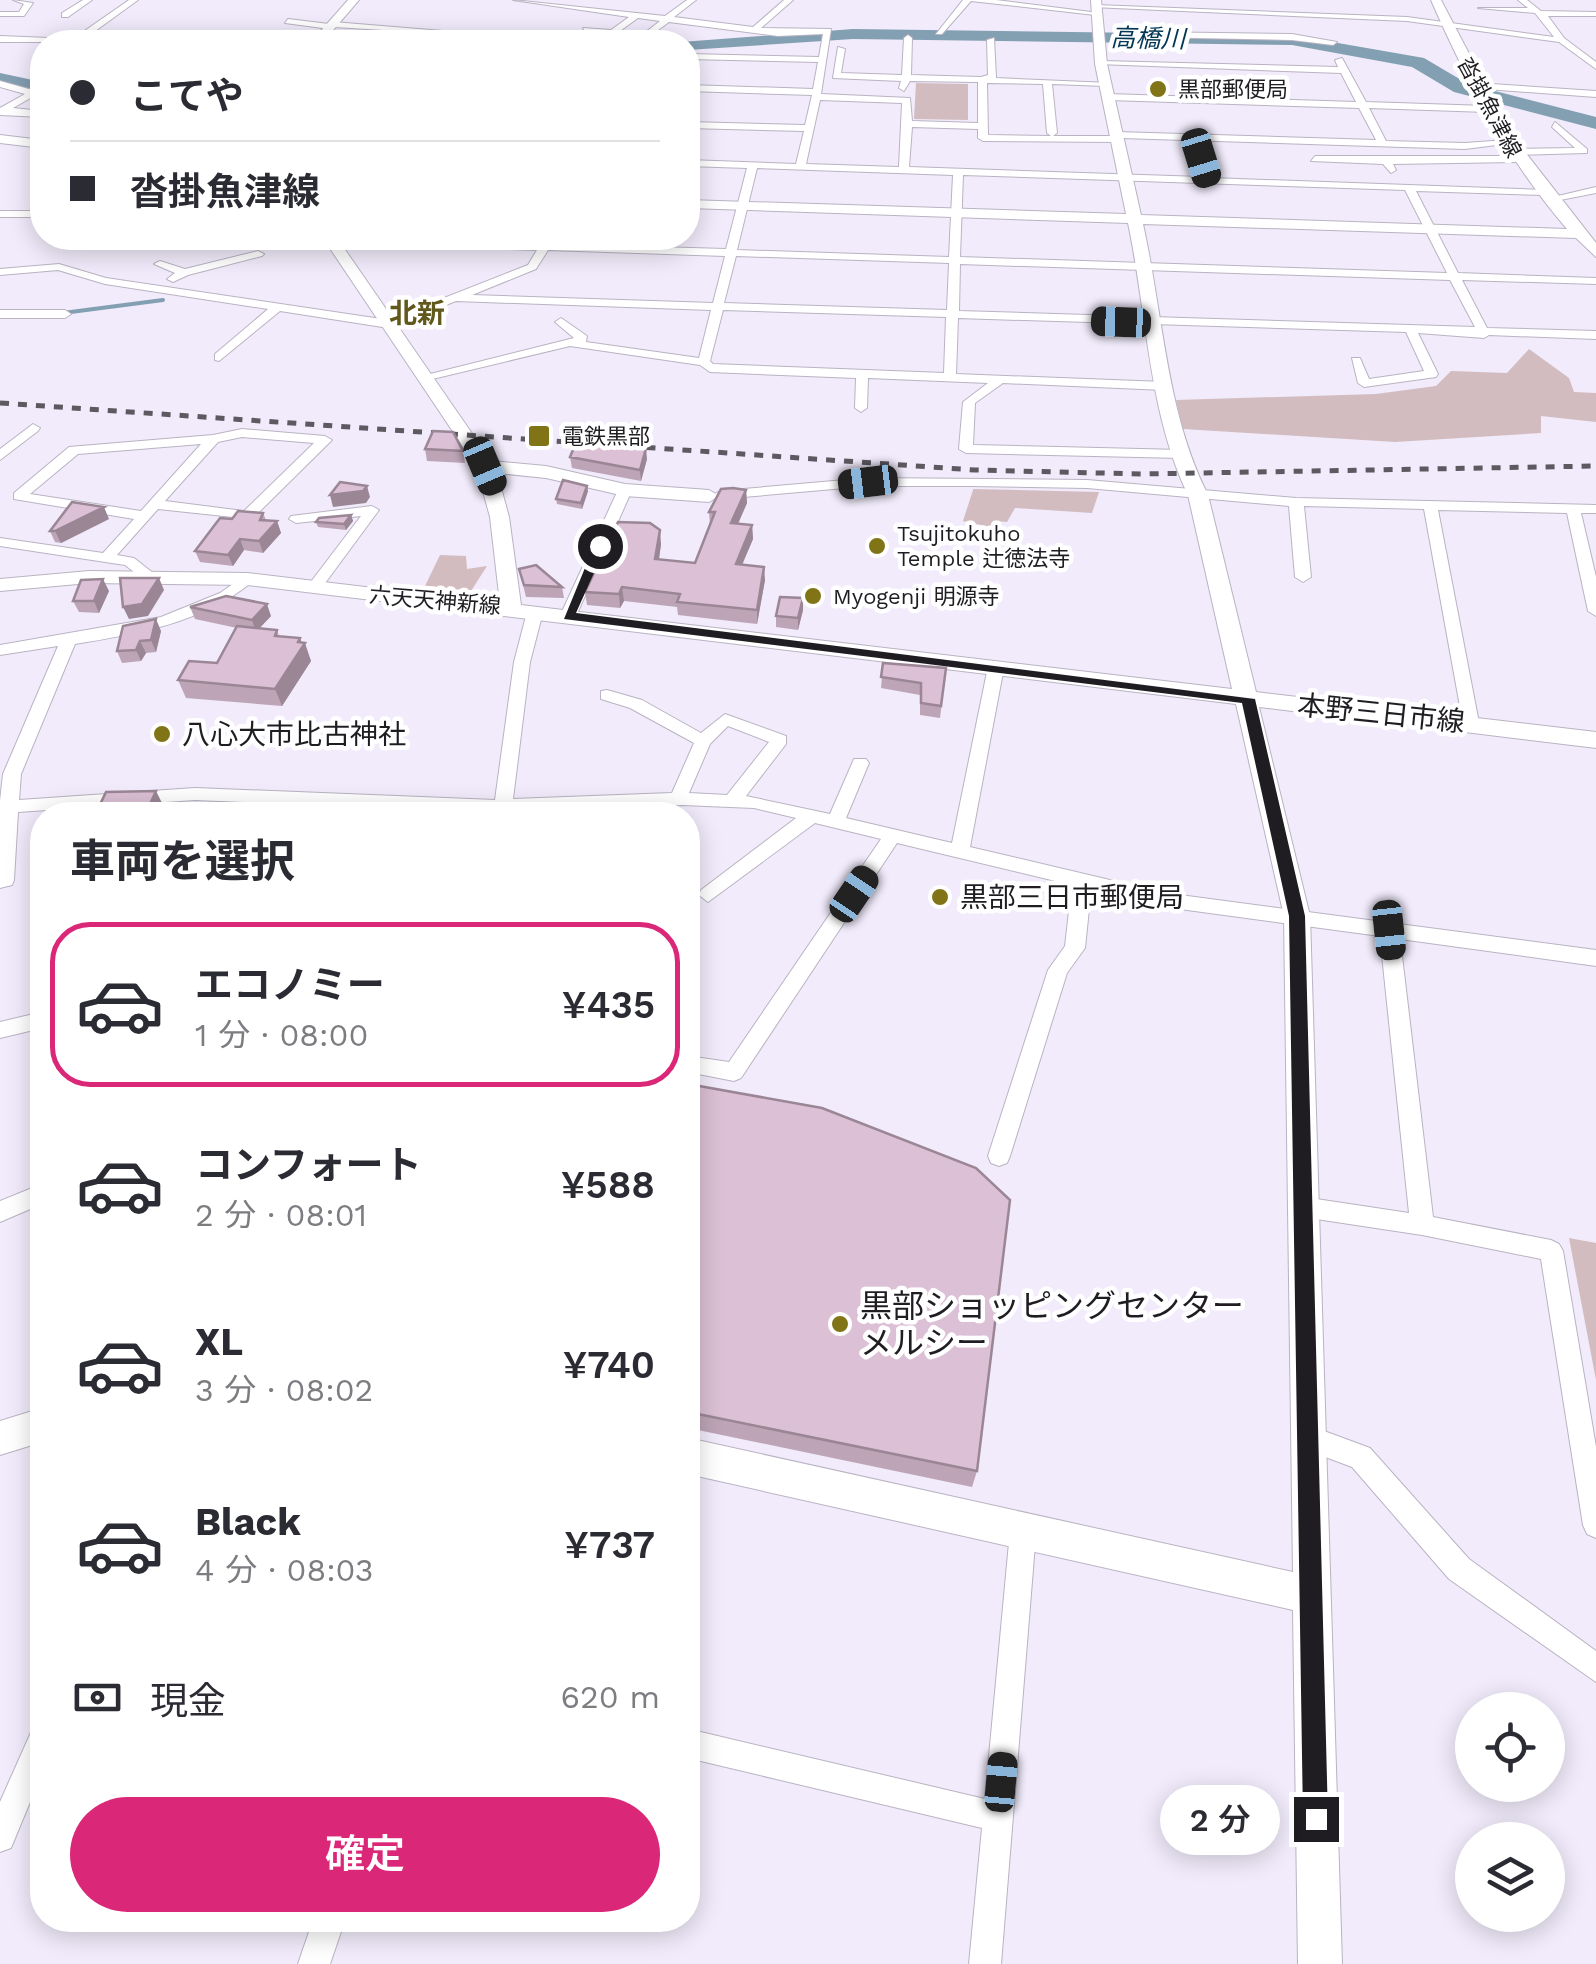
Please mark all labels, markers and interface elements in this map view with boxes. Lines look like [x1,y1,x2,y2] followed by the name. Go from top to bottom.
[1110,23,1189,54] water label: 高橋川
[1453,53,1526,162] street label: 沓掛魚津線
[130,74,244,118] text: こてや
[1178,77,1288,102] place label: 黒部郵便局
[1147,78,1169,100] marker: 黒部郵便局
[1178,125,1224,191] car
[130,170,320,214] text: 沓掛魚津線
[389,297,445,330] district label: 北新
[1090,306,1152,338] car
[526,423,552,449] marker: 電鉄黒部
[562,424,650,449] place label: 電鉄黒部
[459,433,511,499] car
[836,463,900,501] car
[897,521,1070,571] place label: Tsujitokuho Temple 辻徳法寺
[578,524,623,569] route start
[866,535,888,557] marker: Tsujitokuho Temple 辻徳法寺
[368,582,502,619] street label: 六天天神新線
[833,584,1000,609] place label: Myogenji 明源寺
[802,585,824,607] marker: Myogenji 明源寺
[1296,688,1466,739] street label: 本野三日市線
[182,718,406,751] place label: 八心大市比古神社
[151,723,173,745] marker: 八心大市比古神社
[70,835,295,888] text: 車両を選択
[825,861,883,927] car
[960,881,1184,914] place label: 黒部三日市郵便局
[929,886,951,908] marker: 黒部三日市郵便局
[1371,899,1407,961] car
[75,960,165,1050] icon: car
[195,963,385,1007] text: エコノミー
[562,983,655,1027] text: ¥435
[195,1016,368,1054] text: 1 分 · 08:00
[75,1140,165,1230] icon: car
[195,1143,422,1187] text: コンフォート
[561,1163,655,1207] text: ¥588
[195,1196,367,1234] text: 2 分 · 08:01
[860,1287,1244,1362] place label: 黒部ショッピングセンター メルシー
[829,1313,851,1335] marker: 黒部ショッピングセンター メルシー
[75,1320,165,1410] icon: car
[195,1320,243,1364] text: XL
[563,1343,655,1387] text: ¥740
[195,1371,373,1409] text: 3 分 · 08:02
[75,1500,165,1590] icon: car
[195,1500,301,1544] text: Black
[564,1523,655,1567] text: ¥737
[195,1551,374,1589] text: 4 分 · 08:03
[70,1670,125,1725] icon: cash
[561,1678,660,1716] text: 620 m
[150,1679,226,1723] text: 現金
[1455,1692,1565,1932] map controls
[1455,1692,1565,1802] button: locate
[983,1751,1019,1813] car
[1161,1784,1281,1854] callout: 2 分
[70,1797,660,1912] button: 確定
[1294,1797,1339,1842] route end
[1190,1801,1250,1839] text: 2 分
[1455,1822,1565,1932] button: layers

